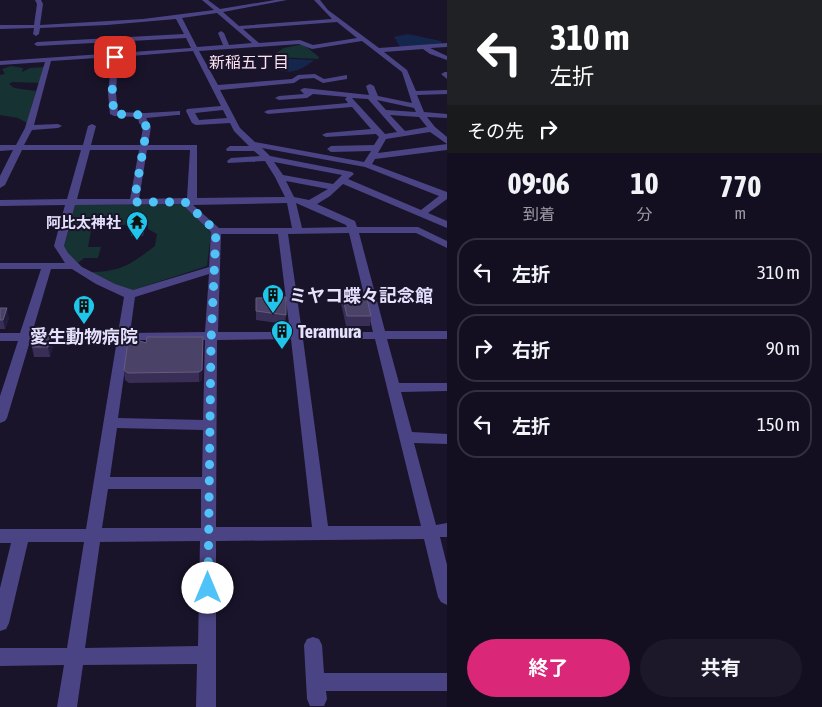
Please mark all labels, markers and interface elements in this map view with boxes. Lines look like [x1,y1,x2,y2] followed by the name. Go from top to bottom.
[550,17,629,57] text: 310 m
[467,20,532,85] icon: left
[94,36,136,78] pin
[101,43,129,71] icon: arrive
[209,53,289,71] district label: 新稲五丁目
[550,63,594,89] text: 左折
[534,115,562,143] icon: right
[467,120,524,142] text: その先
[508,166,570,200] text: 09:06
[630,166,659,200] text: 10
[719,169,761,203] text: 770
[735,204,746,222] text: m
[523,205,555,223] text: 到着
[637,205,653,223] text: 分
[125,210,149,241] temple icon: 阿比太神社
[46,214,121,231] place label: 阿比太神社
[469,258,497,286] icon: left
[757,261,800,283] text: 310 m
[512,263,550,285] text: 左折
[261,283,285,314] building icon: ミヤコ蝶々記念館
[289,285,433,306] place label: ミヤコ蝶々記念館
[72,294,96,325] building icon: 愛生動物病院
[270,319,294,350] building icon: Teramura
[298,321,361,342] place label: Teramura
[30,326,138,347] place label: 愛生動物病院
[469,334,497,362] icon: right
[766,337,800,359] text: 90 m
[512,339,550,361] text: 右折
[469,410,497,438] icon: left
[757,413,800,435] text: 150 m
[512,415,550,437] text: 左折
[181,561,233,613] position arrow
[467,639,630,697] button: 終了
[640,639,802,697] button: 共有

